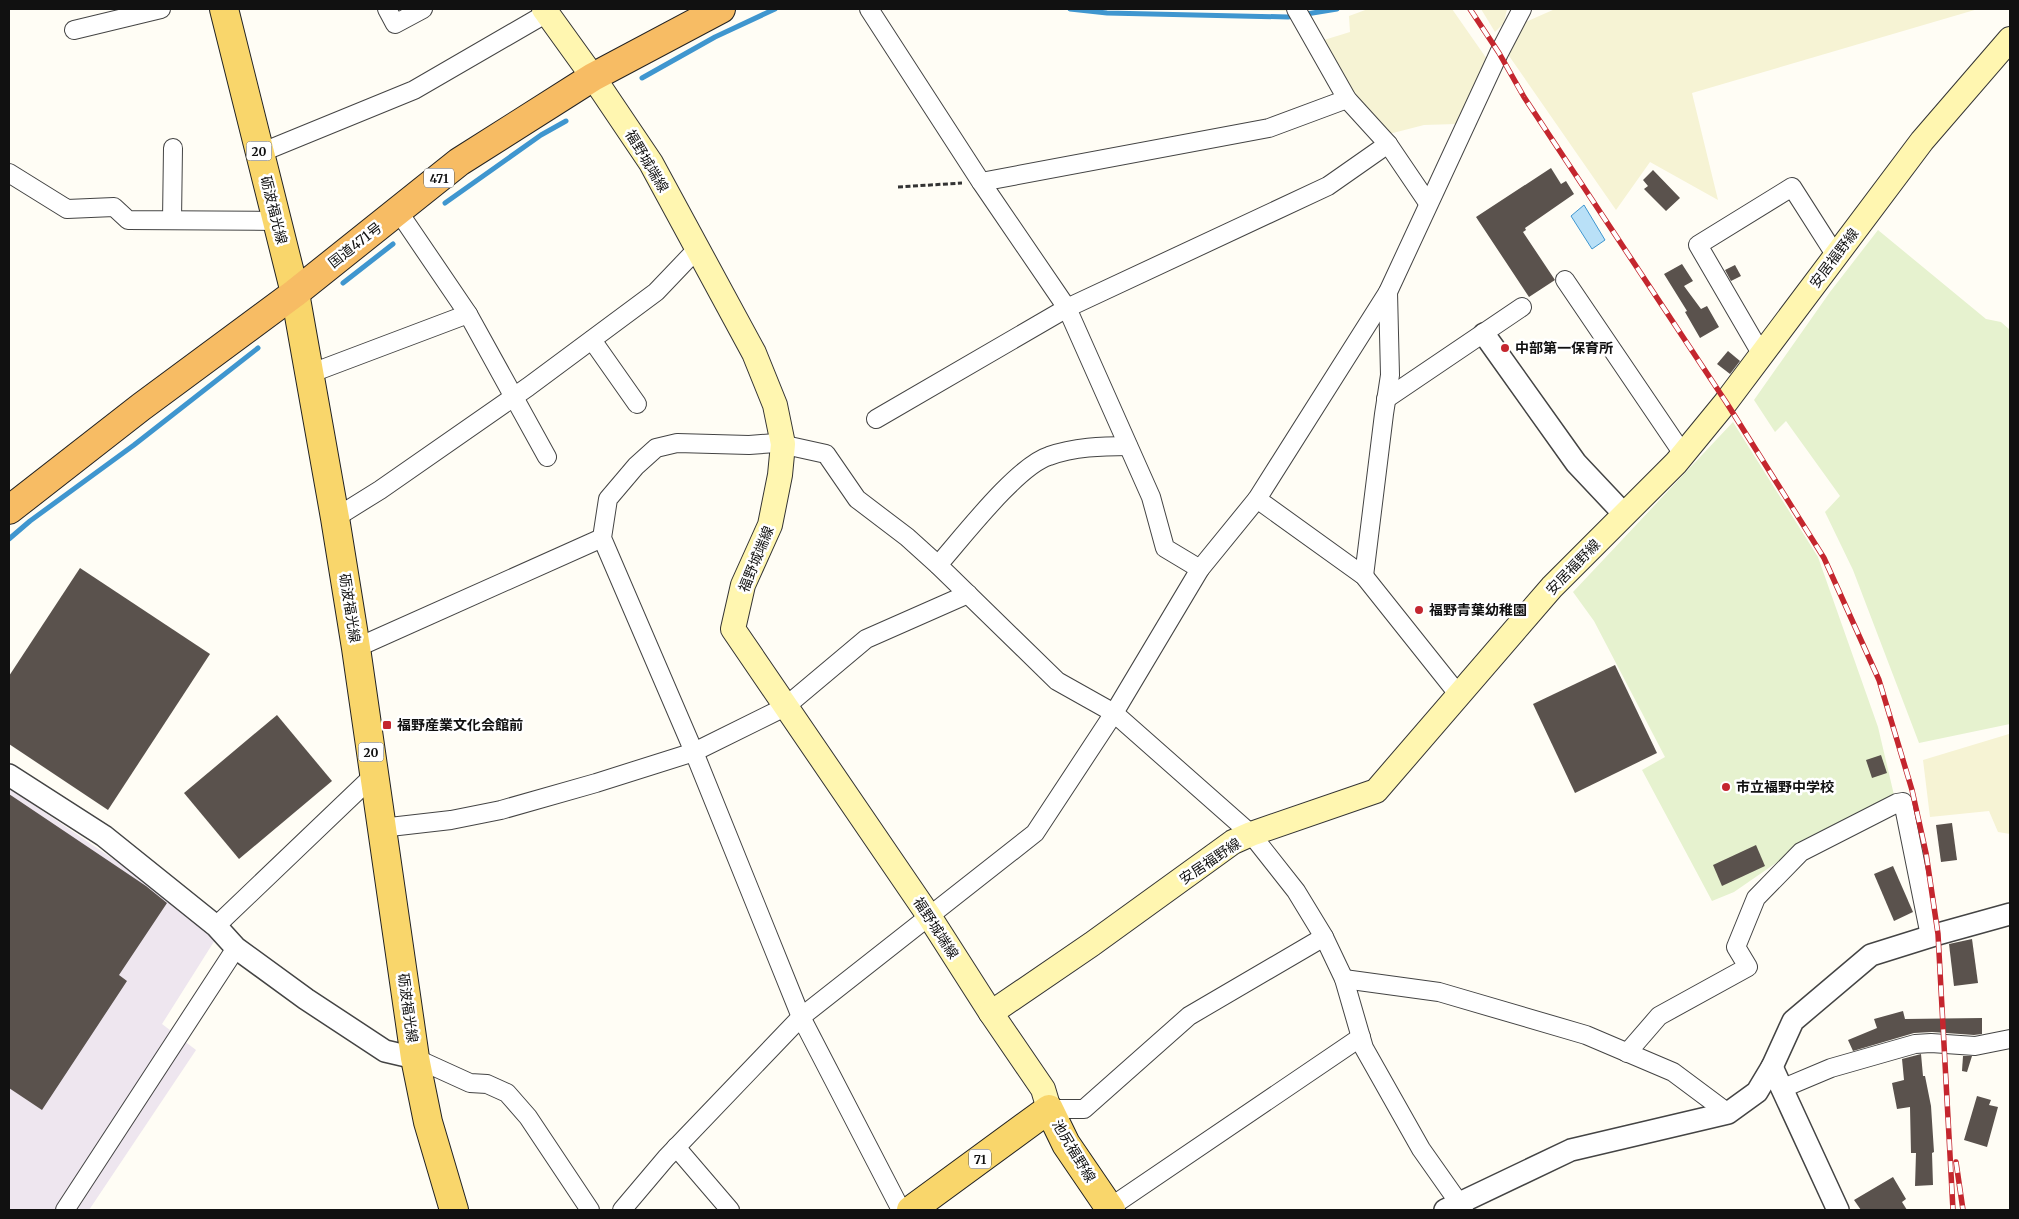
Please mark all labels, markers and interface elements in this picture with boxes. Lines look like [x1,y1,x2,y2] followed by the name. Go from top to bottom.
[621,126,673,196] street label: 福野城端線
[246,142,272,160] road number: 20
[424,168,454,188] road number: 471
[257,174,291,246] street label: 砺波福光線
[325,218,385,272] street label: 国道471号
[1806,225,1862,291] street label: 安居福野線
[1515,339,1613,357] place label: 中部第一保育所
[1499,342,1511,354] marker: 中部第一保育所
[735,523,777,595] street label: 福野城端線
[1542,536,1604,598] street label: 安居福野線
[336,572,364,644] street label: 砺波福光線
[1429,601,1527,619] place label: 福野青葉幼稚園
[1413,604,1425,616] marker: 福野青葉幼稚園
[397,716,523,734] place label: 福野産業文化会館前
[381,719,393,731] marker: 福野産業文化会館前
[358,742,384,762] road number: 20
[1736,778,1834,796] place label: 市立福野中学校
[1720,781,1732,793] marker: 市立福野中学校
[1176,834,1244,888] street label: 安居福野線
[909,894,963,962] street label: 福野城端線
[394,972,422,1044] street label: 砺波福光線
[1048,1116,1100,1186] street label: 池尻福野線
[969,1150,991,1168] road number: 71

